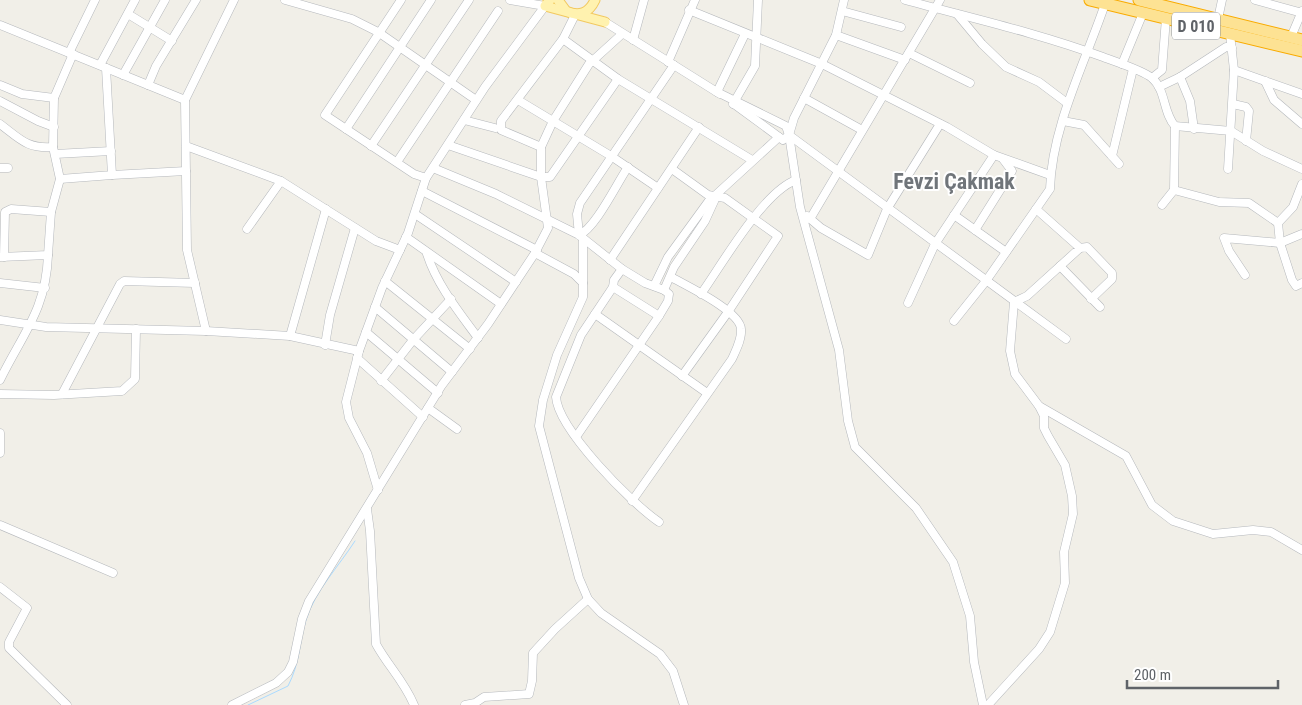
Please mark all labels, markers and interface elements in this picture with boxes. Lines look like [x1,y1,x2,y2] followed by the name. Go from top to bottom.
[1172,12,1220,40] road number: D 010
[893,169,1015,194] district label: Fevzi Çakmak
[1127,658,1278,690] scale bar
[1134,666,1171,684] text: 200 m

